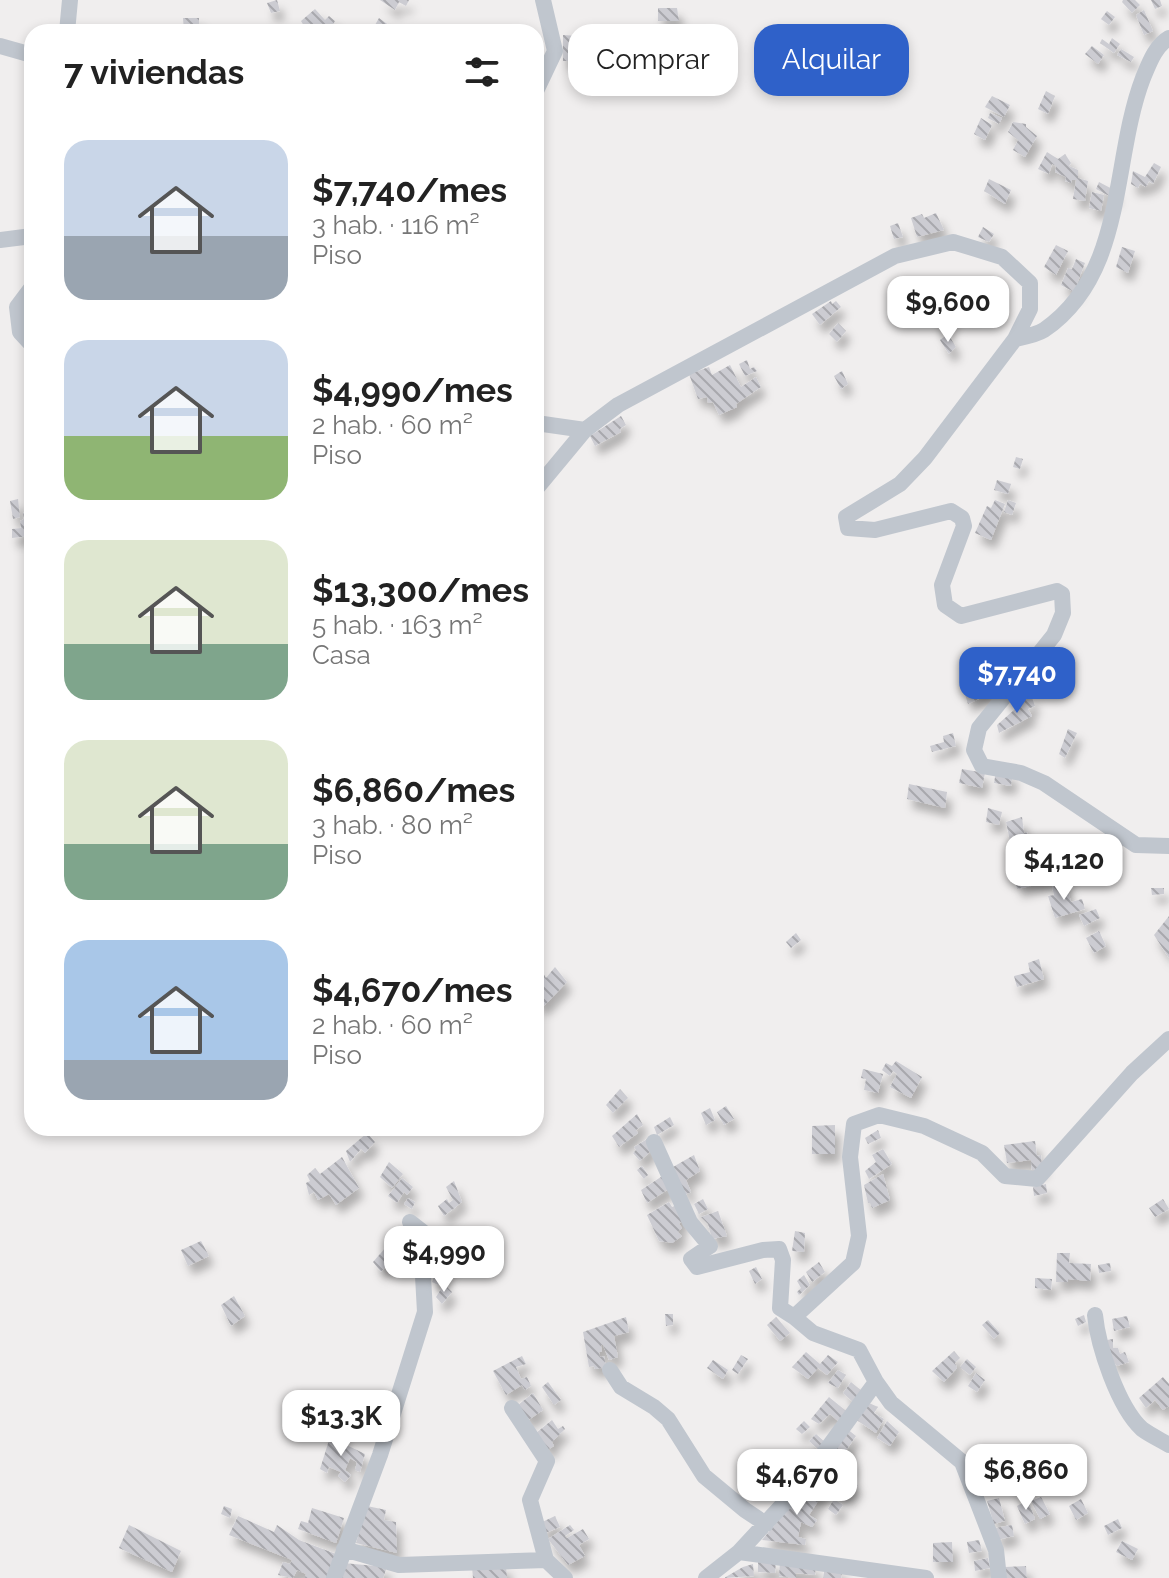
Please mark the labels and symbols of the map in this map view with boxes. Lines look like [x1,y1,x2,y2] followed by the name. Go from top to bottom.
[883,276,1013,344] pin: $9,600
[952,647,1082,715] pin: $7,740
[999,834,1129,902] pin: $4,120
[379,1226,509,1294] pin: $4,990
[276,1390,406,1458] pin: $13.3K
[961,1444,1091,1512] pin: $6,860
[732,1449,862,1517] pin: $4,670

